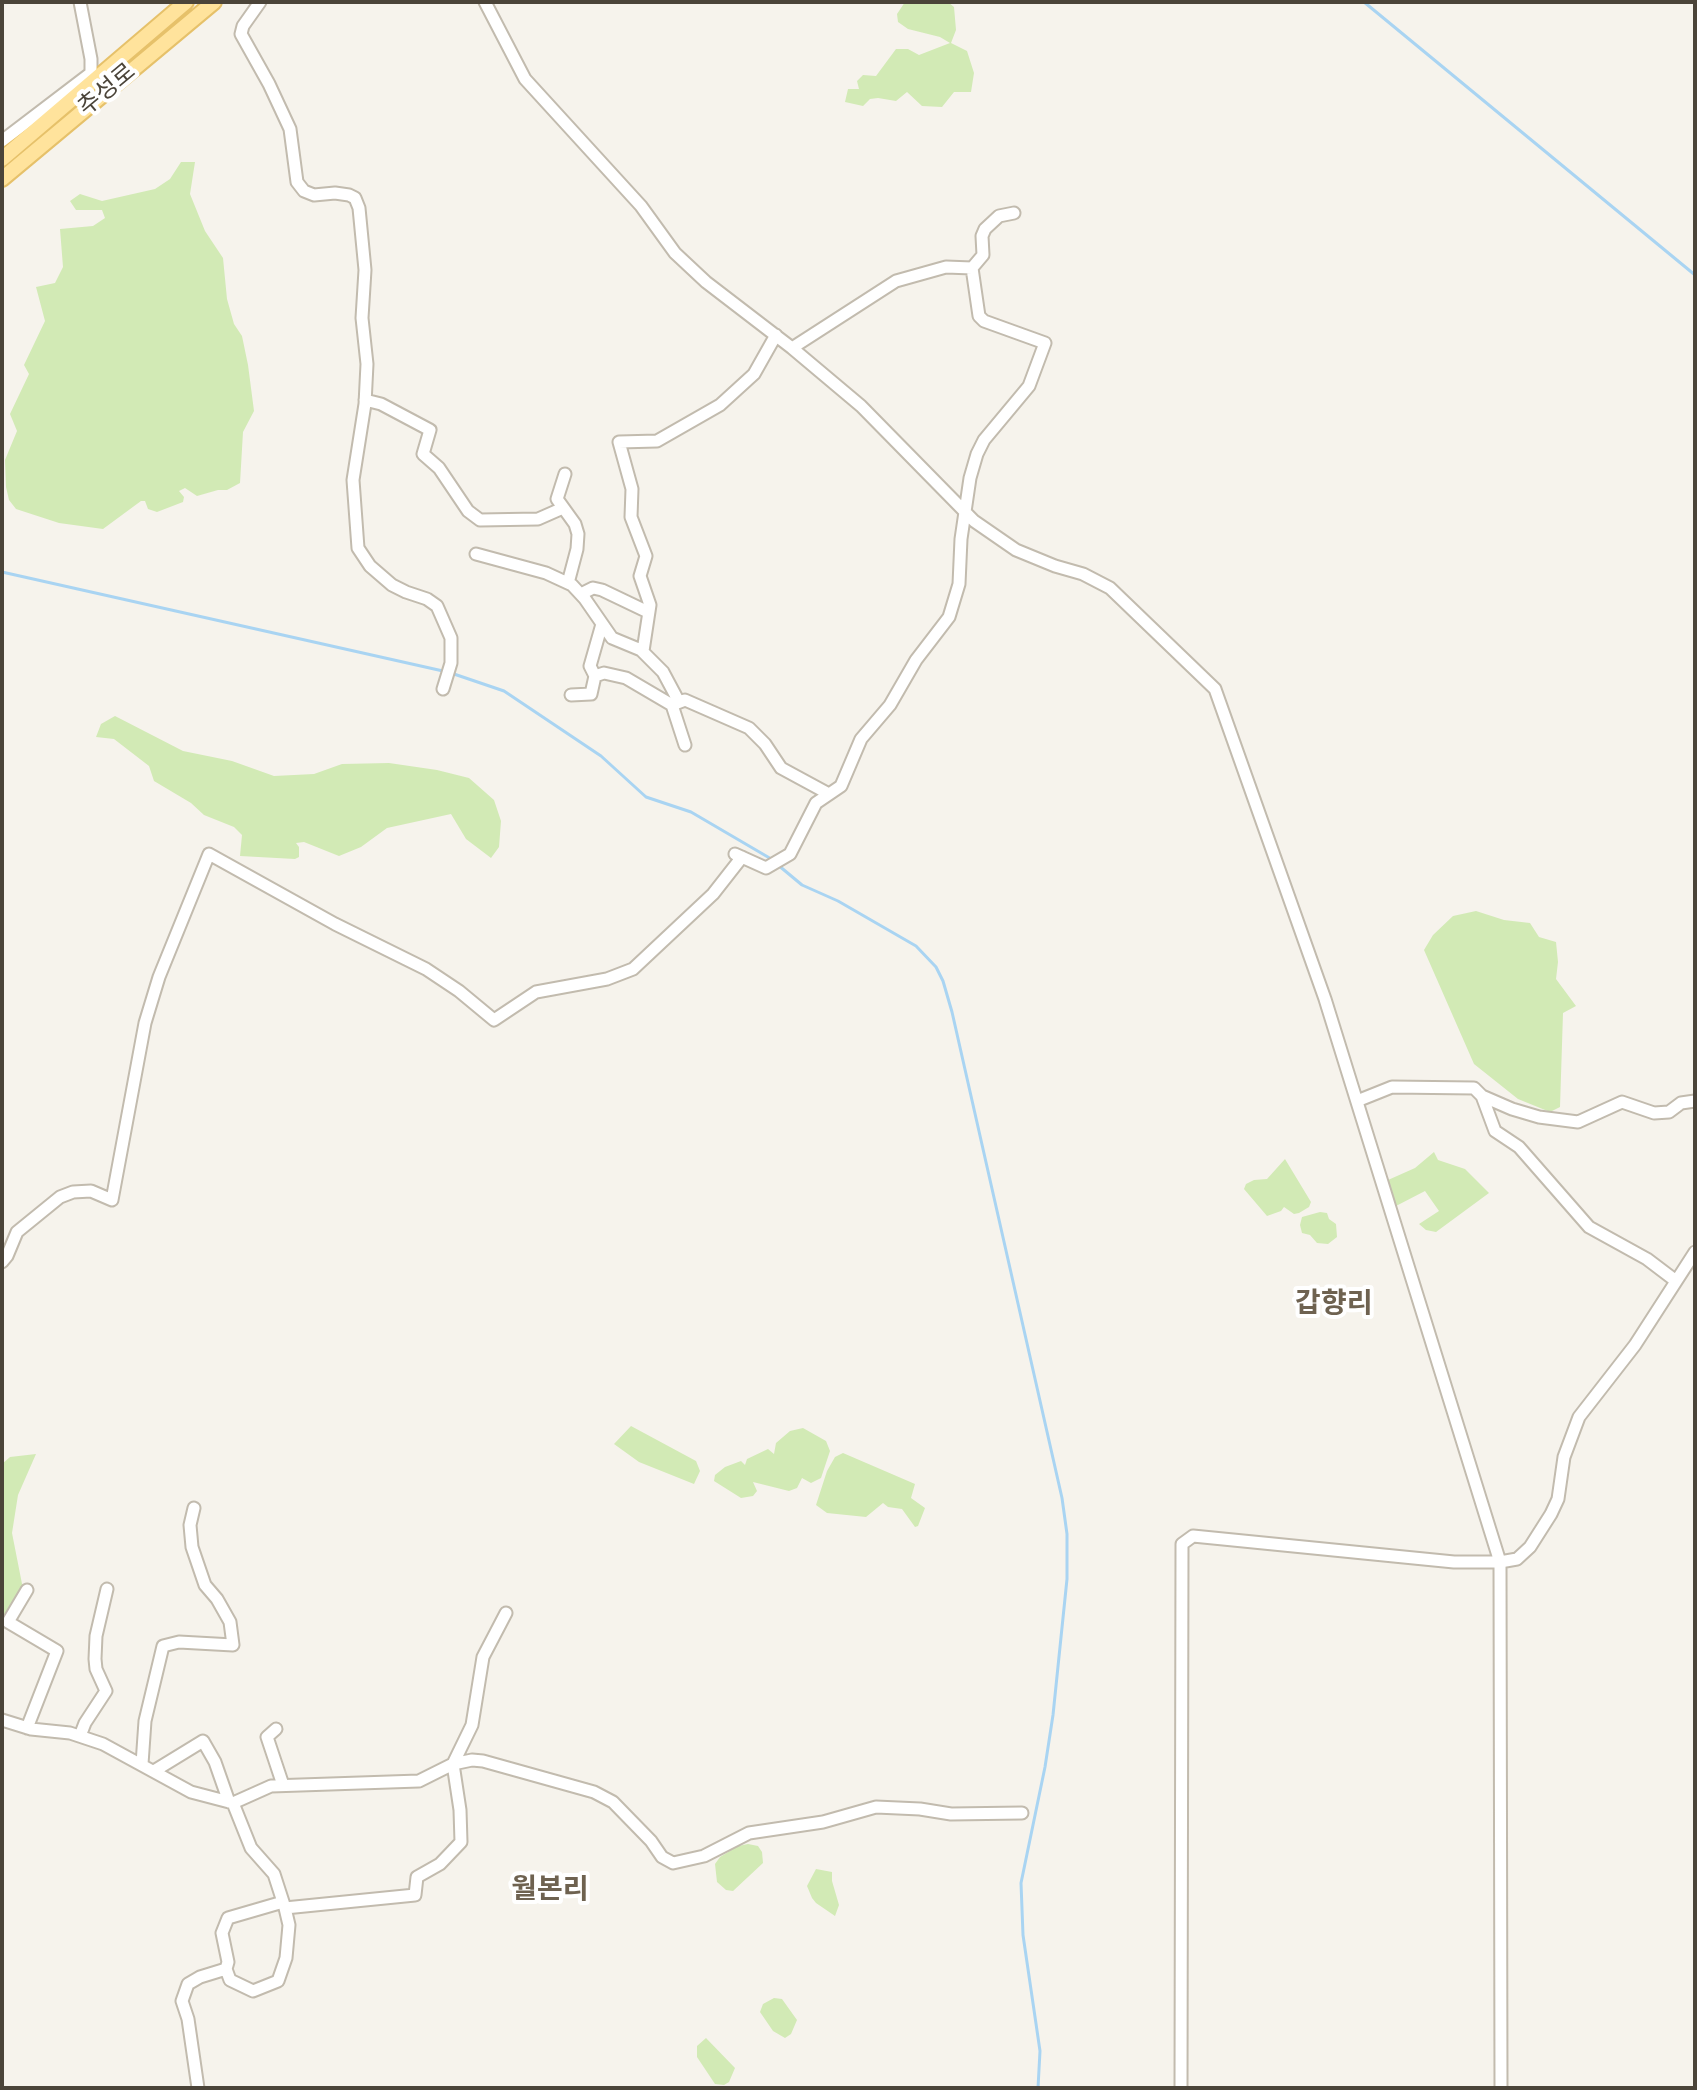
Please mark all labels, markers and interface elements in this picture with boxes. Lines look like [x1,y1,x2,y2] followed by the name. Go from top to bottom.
[73,59,143,123] street label: 추성로
[1295,1289,1373,1323] district label: 갑향리
[511,1875,589,1909] district label: 월본리

